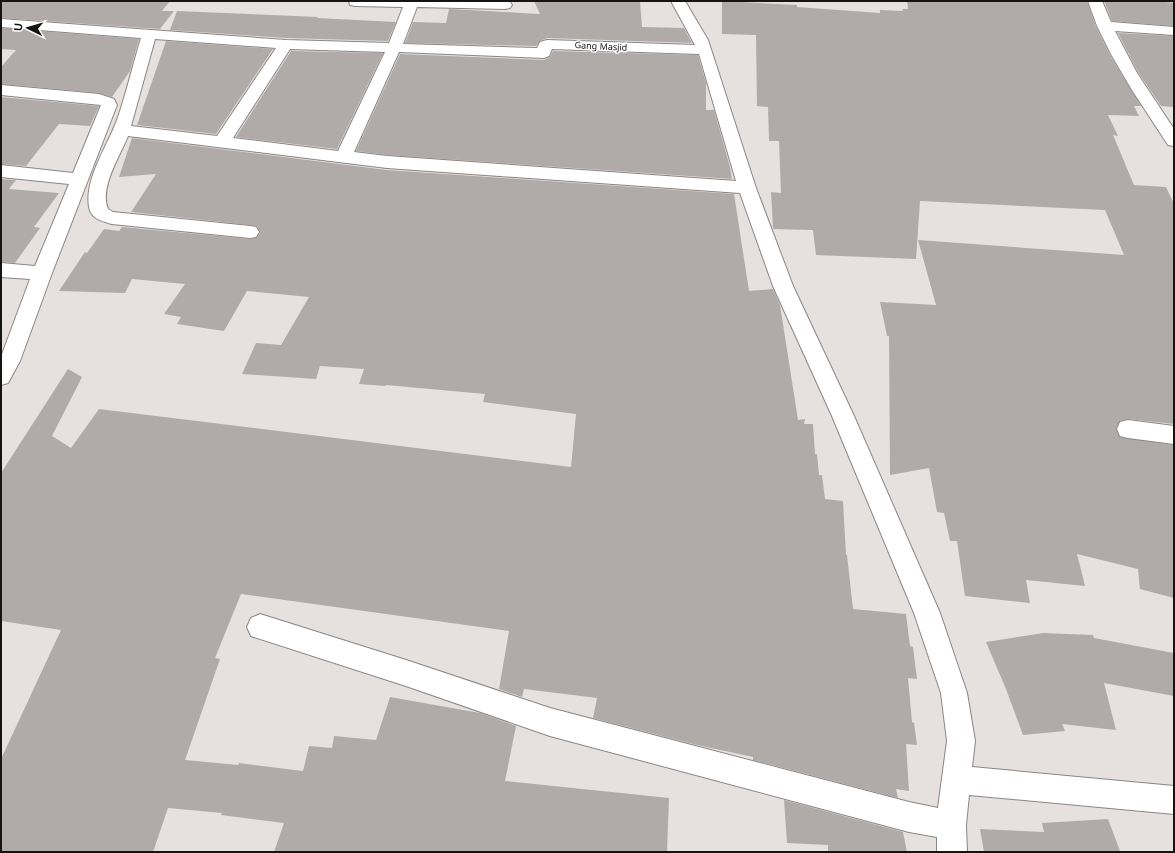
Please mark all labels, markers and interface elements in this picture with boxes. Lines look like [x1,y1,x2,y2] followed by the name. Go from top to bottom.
[8,8,48,48] north arrow
[10,22,25,32] text: U
[574,38,628,54] street label: Gang Masjid

